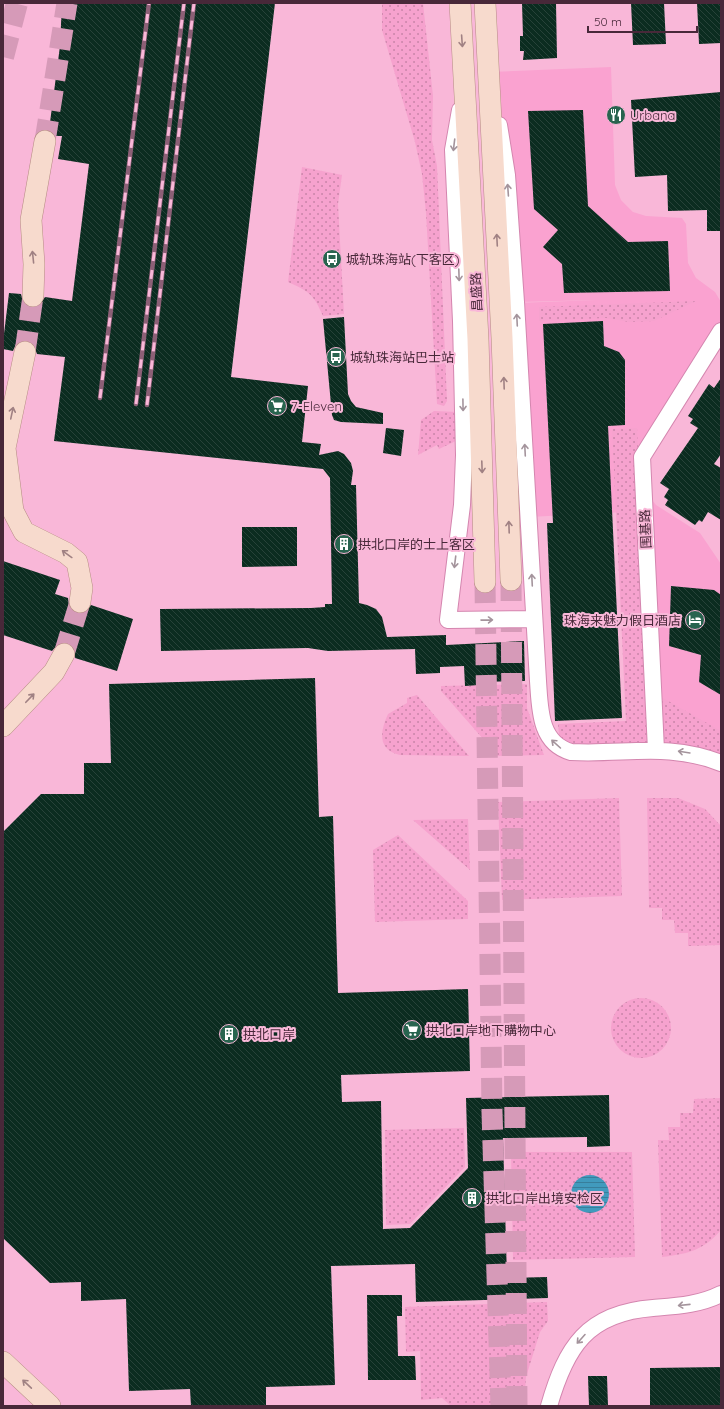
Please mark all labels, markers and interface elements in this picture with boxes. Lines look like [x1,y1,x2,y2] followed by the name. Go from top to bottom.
[588,8,697,34] scale bar
[594,14,622,29] text: 50 m
[459,34,466,47] one-way arrow
[605,104,627,126] restaurant icon: Urbana
[630,107,675,123] place label: Urbana
[451,138,458,151] one-way arrow
[505,184,512,197] one-way arrow
[493,234,501,247] one-way arrow
[321,248,343,270] bus stop icon: 城轨珠海站(下客区)
[29,251,37,264] one-way arrow
[346,251,460,267] place label: 城轨珠海站(下客区)
[456,268,463,281] one-way arrow
[467,272,485,312] street label: 昌盛路
[514,314,521,327] one-way arrow
[325,346,347,368] bus stop icon: 城轨珠海站巴士站
[350,349,454,365] place label: 城轨珠海站巴士站
[500,377,508,390] one-way arrow
[266,395,288,417] supermarket icon: 7-Eleven
[291,398,342,414] place label: 7-Eleven
[459,398,467,411] one-way arrow
[9,407,17,420] one-way arrow
[521,444,528,457] one-way arrow
[478,460,486,473] one-way arrow
[636,509,654,549] street label: 围基路
[505,521,513,534] one-way arrow
[333,533,355,555] building icon: 拱北口岸的士上客区
[358,536,475,552] place label: 拱北口岸的士上客区
[62,550,73,558] one-way arrow
[451,555,459,568] one-way arrow
[529,574,536,587] one-way arrow
[684,609,706,631] hotel icon: 珠海来魅力假日酒店
[564,612,681,628] place label: 珠海来魅力假日酒店
[480,616,493,623] one-way arrow
[25,693,35,703] one-way arrow
[551,740,561,749] one-way arrow
[678,748,691,756] one-way arrow
[401,1019,423,1041] supermarket icon: 拱北口岸地下購物中心
[426,1022,556,1038] place label: 拱北口岸地下購物中心
[218,1023,240,1045] building icon: 拱北口岸
[243,1026,295,1042] place label: 拱北口岸
[461,1187,483,1209] building icon: 拱北口岸出境安检区
[486,1190,603,1206] place label: 拱北口岸出境安检区
[678,1301,691,1309] one-way arrow
[576,1333,585,1344] one-way arrow
[22,1380,32,1389] one-way arrow

